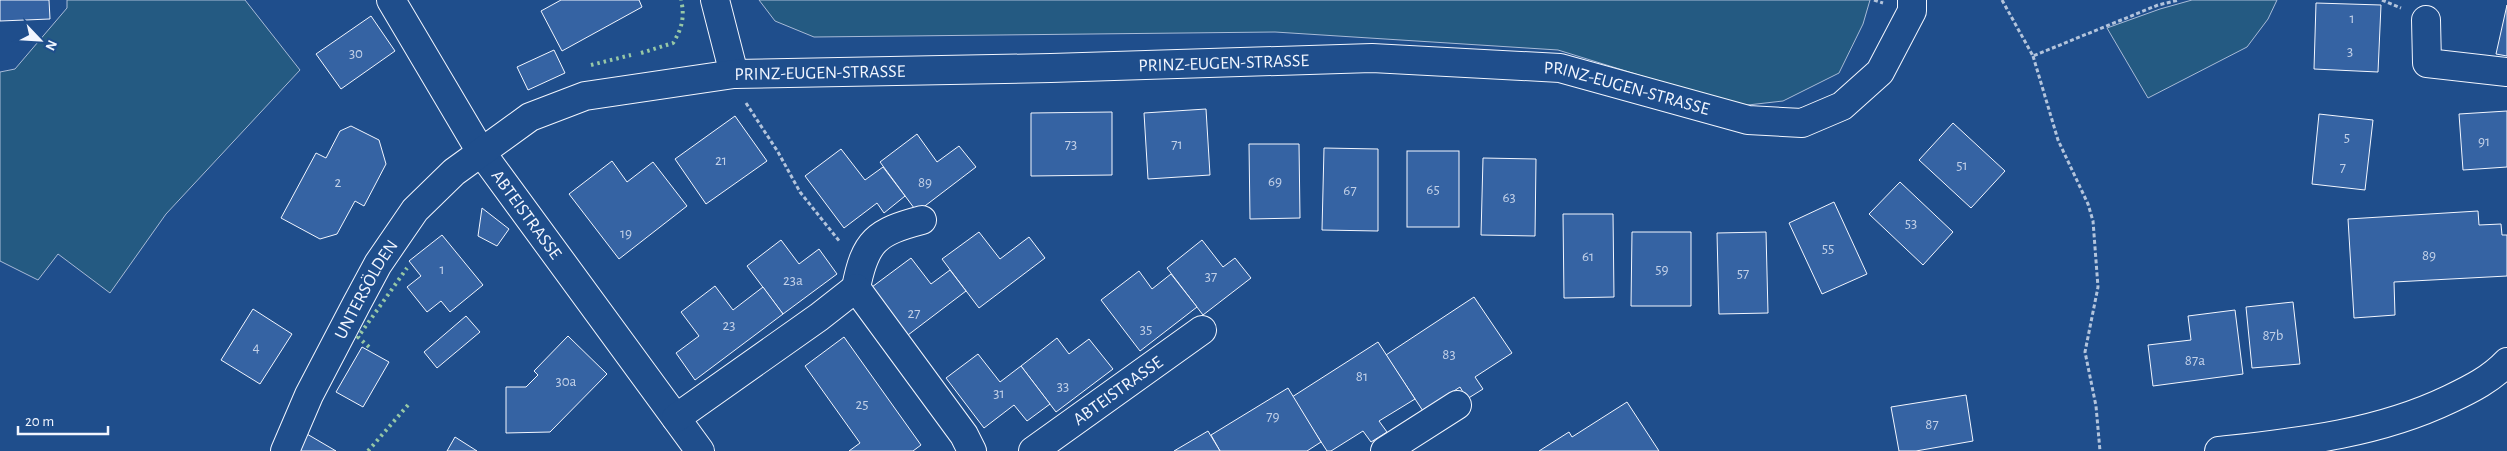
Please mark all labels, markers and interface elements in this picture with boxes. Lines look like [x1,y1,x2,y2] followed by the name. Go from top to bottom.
[2349,11,2355,26] house number: 1
[15,15,65,65] north arrow
[42,38,59,52] text: N
[2347,44,2353,59] house number: 3
[349,46,363,61] house number: 30
[1138,52,1310,75] street label: PRINZ-EUGEN-STRASSE
[1543,59,1712,119] street label: PRINZ-EUGEN-STRASSE
[734,63,906,84] street label: PRINZ-EUGEN-STRASSE
[2344,130,2350,145] house number: 5
[2478,134,2490,149] house number: 91
[1065,137,1077,152] house number: 73
[1171,137,1183,152] house number: 71
[715,153,727,168] house number: 21
[1956,158,1968,173] house number: 51
[2340,160,2346,175] house number: 7
[487,167,565,263] street label: ABTEISTRASSE
[1268,174,1282,189] house number: 69
[335,175,342,190] house number: 2
[918,175,932,190] house number: 89
[1426,182,1440,197] house number: 65
[1343,183,1357,198] house number: 67
[1502,190,1516,205] house number: 63
[1905,216,1917,231] house number: 53
[620,226,632,241] house number: 19
[332,237,402,342] street label: UNTERSÖLDEN
[1822,241,1834,256] house number: 55
[2422,248,2436,263] house number: 89
[1582,249,1594,264] house number: 61
[439,262,445,277] house number: 1
[1655,262,1669,277] house number: 59
[1737,266,1749,281] house number: 57
[1205,269,1217,284] house number: 37
[783,273,803,288] house number: 23a
[907,306,921,321] house number: 27
[722,318,736,333] house number: 23
[1140,322,1152,337] house number: 35
[2262,328,2284,343] house number: 87b
[252,340,260,355] house number: 4
[1442,347,1456,362] house number: 83
[1070,353,1167,429] street label: ABTEISTRASSE
[2185,353,2205,368] house number: 87a
[1356,369,1368,384] house number: 81
[555,374,577,389] house number: 30a
[1057,379,1069,394] house number: 33
[993,386,1005,401] house number: 31
[855,397,869,412] house number: 25
[18,404,108,436] scale bar
[1266,409,1280,424] house number: 79
[25,414,54,429] text: 20 m
[1925,417,1939,432] house number: 87

